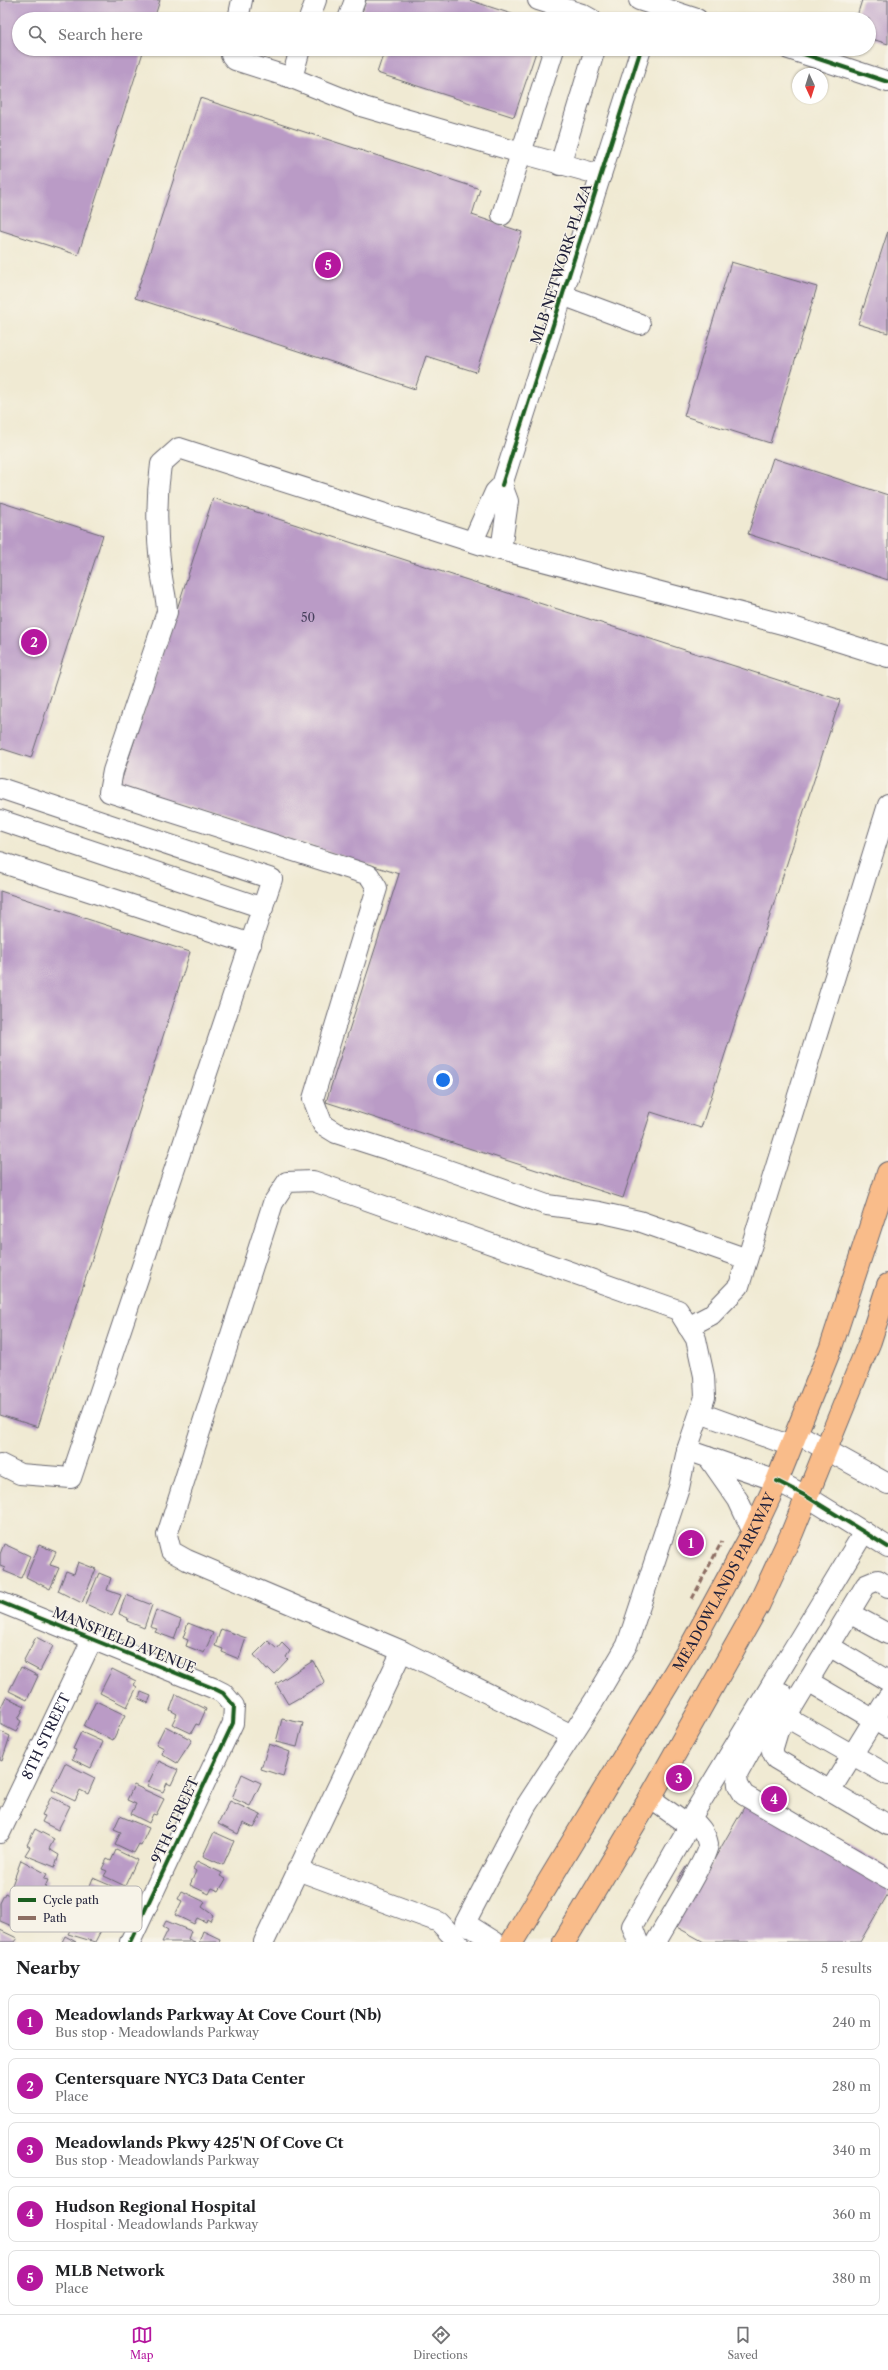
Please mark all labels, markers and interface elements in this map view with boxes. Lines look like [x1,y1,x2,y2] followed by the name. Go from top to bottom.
[12,12,876,56] search box
[26,23,48,45] icon: search
[58,25,143,44] text: Search here
[792,68,828,104] north arrow
[526,181,596,347] street label: MLB NETWORK PLAZA
[315,250,341,280] pin: 5
[301,610,315,625] house number: 50
[21,627,47,657] pin: 2
[433,1070,453,1090] your location
[669,1489,780,1675] street label: MEADOWLANDS PARKWAY
[678,1528,704,1558] pin: 1
[50,1603,198,1677] street label: MANSFIELD AVENUE
[18,1690,74,1782] street label: 8TH STREET
[666,1763,692,1793] pin: 3
[147,1773,203,1866] street label: 9TH STREET
[761,1784,787,1814] pin: 4
[10,1886,142,1932] legend
[43,1893,99,1907] text: Cycle path
[43,1911,67,1925] text: Path
[16,1958,80,1978] text: Nearby
[821,1960,872,1976] text: 5 results
[55,2005,381,2024] text: Meadowlands Parkway At Cove Court (Nb)
[27,2014,33,2030] text: 1
[832,2014,871,2030] text: 240 m
[55,2024,259,2040] text: Bus stop · Meadowlands Parkway
[55,2069,305,2088] text: Centersquare NYC3 Data Center
[26,2078,34,2094] text: 2
[832,2078,871,2094] text: 280 m
[55,2088,88,2104] text: Place
[55,2133,343,2152] text: Meadowlands Pkwy 425'N Of Cove Ct
[26,2142,34,2158] text: 3
[833,2142,871,2158] text: 340 m
[55,2152,259,2168] text: Bus stop · Meadowlands Parkway
[55,2197,256,2216] text: Hudson Regional Hospital
[26,2206,34,2222] text: 4
[832,2206,871,2222] text: 360 m
[55,2216,259,2232] text: Hospital · Meadowlands Parkway
[55,2261,165,2280] text: MLB Network
[26,2270,34,2286] text: 5
[832,2270,871,2286] text: 380 m
[55,2280,88,2296] text: Place
[130,2324,154,2362] tab: Map
[413,2324,468,2362] tab: Directions
[728,2324,758,2362] tab: Saved

